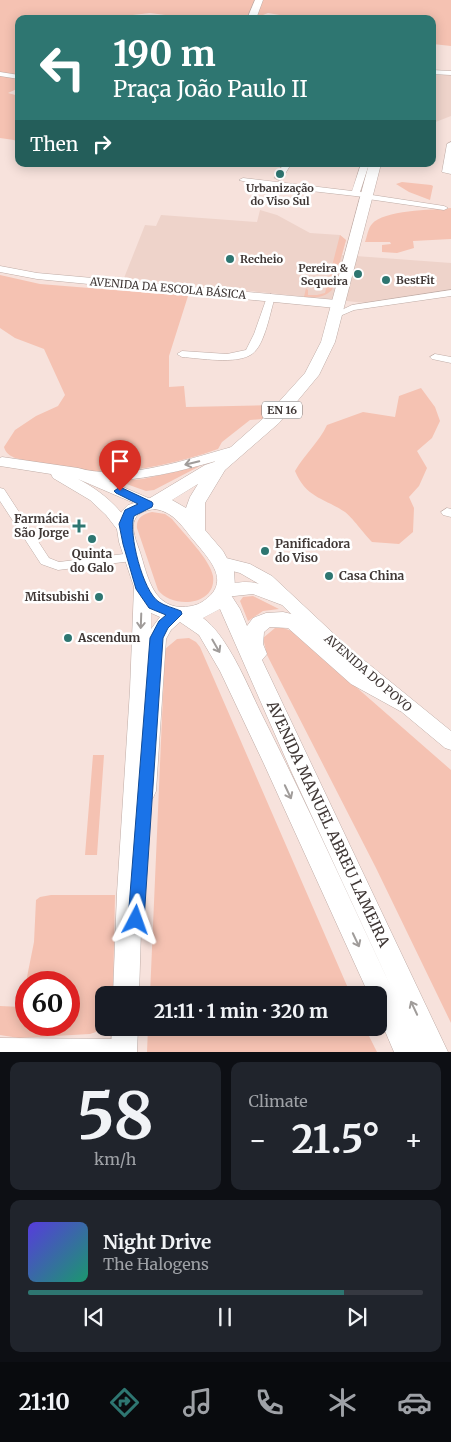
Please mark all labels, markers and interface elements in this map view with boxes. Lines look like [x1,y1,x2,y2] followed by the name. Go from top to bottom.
[113,32,216,76] text: 190 m
[30,35,95,100] icon: left
[113,75,308,103] text: Praça João Paulo II
[88,130,116,158] icon: right
[30,132,78,156] text: Then
[274,168,286,180] marker: Urbanização do Viso Sul
[246,181,314,208] place label: Urbanização do Viso Sul
[240,252,283,266] place label: Recheio
[224,253,236,265] marker: Recheio
[298,261,349,288] place label: Pereira & Sequeira
[352,268,364,280] marker: Pereira & Sequeira
[396,273,435,287] place label: BestFit
[88,274,247,302] street label: AVENIDA DA ESCOLA BÁSICA
[380,274,392,286] marker: BestFit
[262,402,302,418] road number: EN 16
[99,440,141,491] pin
[106,447,134,475] icon: arrive
[184,459,200,468] one-way arrow
[14,511,70,540] place label: Farmácia São Jorge
[73,520,85,532] marker: Farmácia São Jorge
[86,533,98,545] marker: Quinta do Galo
[275,536,350,565] place label: Panificadora do Viso
[259,545,271,557] marker: Panificadora do Viso
[70,546,114,575] place label: Quinta do Galo
[339,568,405,583] place label: Casa China
[323,570,335,582] marker: Casa China
[25,589,89,604] place label: Mitsubishi
[93,591,105,603] marker: Mitsubishi
[137,613,146,629] one-way arrow
[77,630,140,645] place label: Ascendum
[321,630,415,715] street label: AVENIDA DO POVO
[62,632,74,644] marker: Ascendum
[212,639,222,653] one-way arrow
[262,697,394,950] street label: AVENIDA MANUEL ABREU LAMEIRA
[284,784,293,799] one-way arrow
[109,893,161,945] position arrow
[352,932,361,947] one-way arrow
[15,971,80,1036] speed limit sign: 60
[154,999,328,1023] text: 21:11 · 1 min · 320 m
[409,1001,418,1016] one-way arrow
[77,1075,154,1157] text: 58
[249,1091,308,1111] text: Climate
[291,1116,380,1163] text: 21.5°
[249,1122,267,1158] text: −
[404,1122,423,1158] text: +
[94,1149,136,1169] text: km/h
[103,1230,211,1254] text: Night Drive
[103,1254,209,1274] text: The Halogens
[80,1303,108,1331] icon: previous
[211,1303,239,1331] icon: pause
[343,1303,371,1331] icon: next
[107,1385,142,1420] icon: directions
[180,1385,215,1420] icon: music
[252,1385,287,1420] icon: phone
[325,1385,360,1420] icon: climate
[397,1385,432,1420] icon: car
[19,1388,70,1416] text: 21:10

